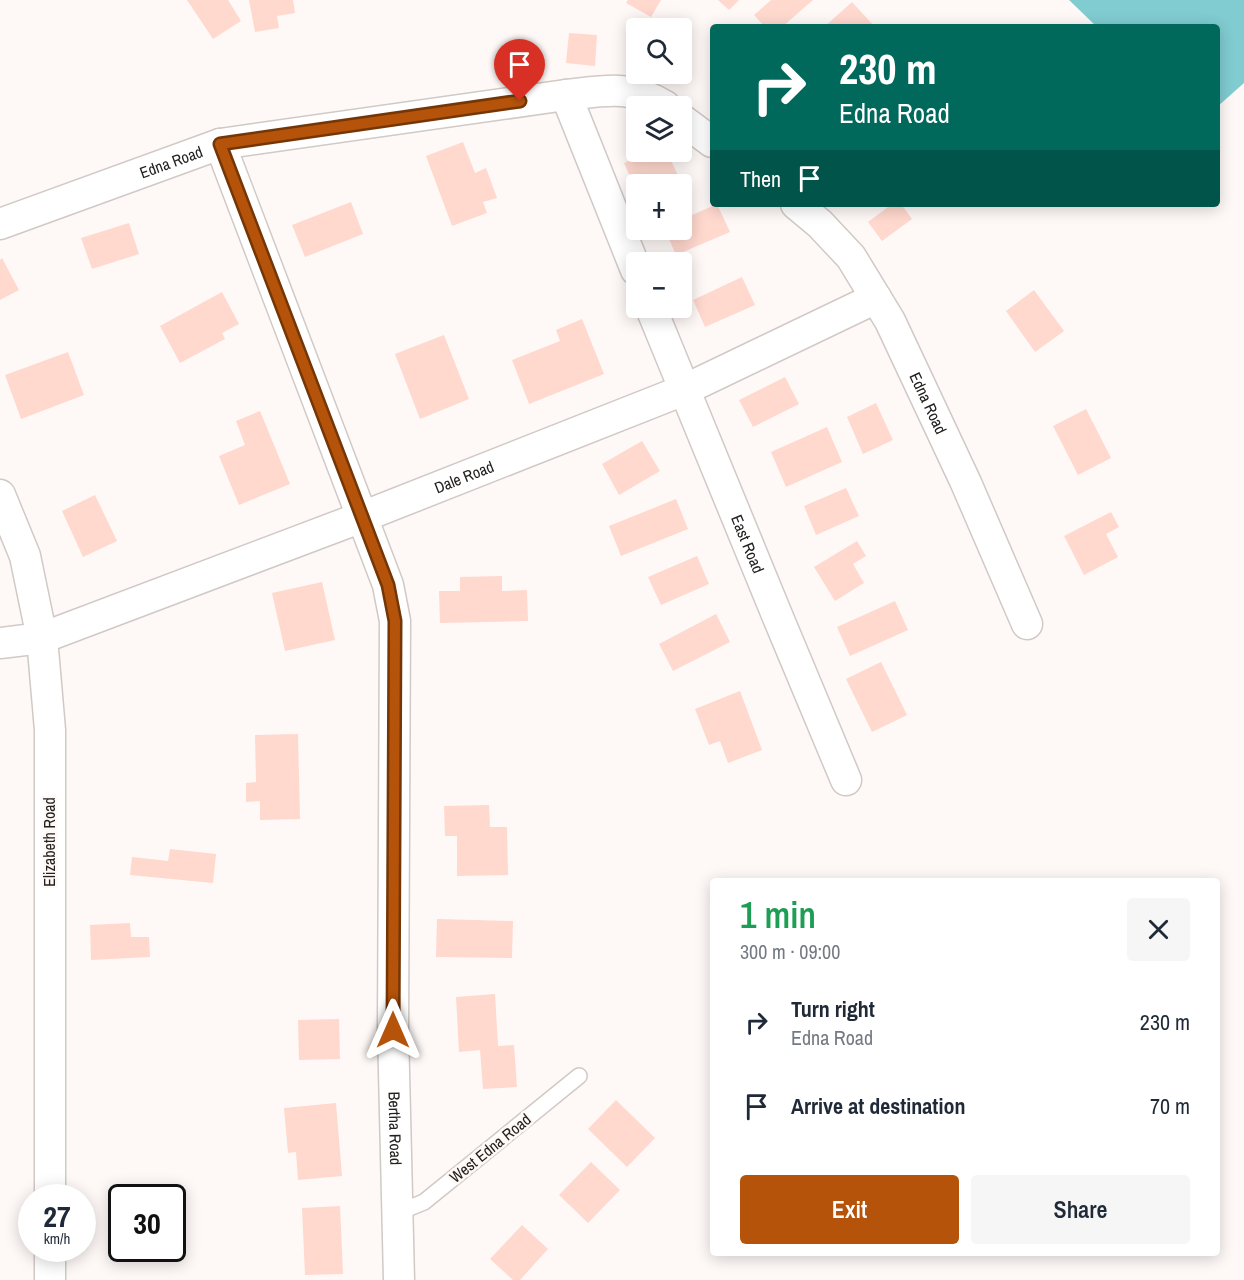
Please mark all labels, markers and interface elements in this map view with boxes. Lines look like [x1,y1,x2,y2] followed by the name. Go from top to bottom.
[626,18,692,318] map controls
[626,18,692,84] button: search
[494,39,545,101] pin
[839,41,937,97] text: 230 m
[503,48,536,81] icon: arrive
[740,48,818,126] icon: right
[839,95,950,131] text: Edna Road
[626,96,692,162] button: layers
[136,140,206,183] street label: Edna Road
[793,162,826,195] icon: arrive
[740,164,781,194] text: Then
[626,174,692,240] button: +
[626,252,692,318] button: −
[905,369,952,437] street label: Edna Road
[431,455,497,498] street label: Dale Road
[726,511,770,576] street label: East Road
[38,797,60,887] street label: Elizabeth Road
[740,891,816,939] text: 1 min
[1127,898,1190,961] button: close
[740,938,840,965] text: 300 m · 09:00
[791,994,875,1024] text: Turn right
[361,998,425,1062] position arrow
[740,1006,773,1039] icon: right
[1140,1007,1190,1037] text: 230 m
[791,1024,873,1051] text: Edna Road
[740,1090,773,1123] icon: arrive
[383,1091,407,1165] street label: Bertha Road
[791,1091,965,1121] text: Arrive at destination
[1150,1091,1190,1121] text: 70 m
[445,1108,535,1188] street label: West Edna Road
[740,1175,959,1244] button: Exit
[971,1175,1190,1244] button: Share
[108,1184,186,1262] speed limit sign: 30
[43,1196,71,1236] text: 27
[44,1228,70,1249] text: km/h

